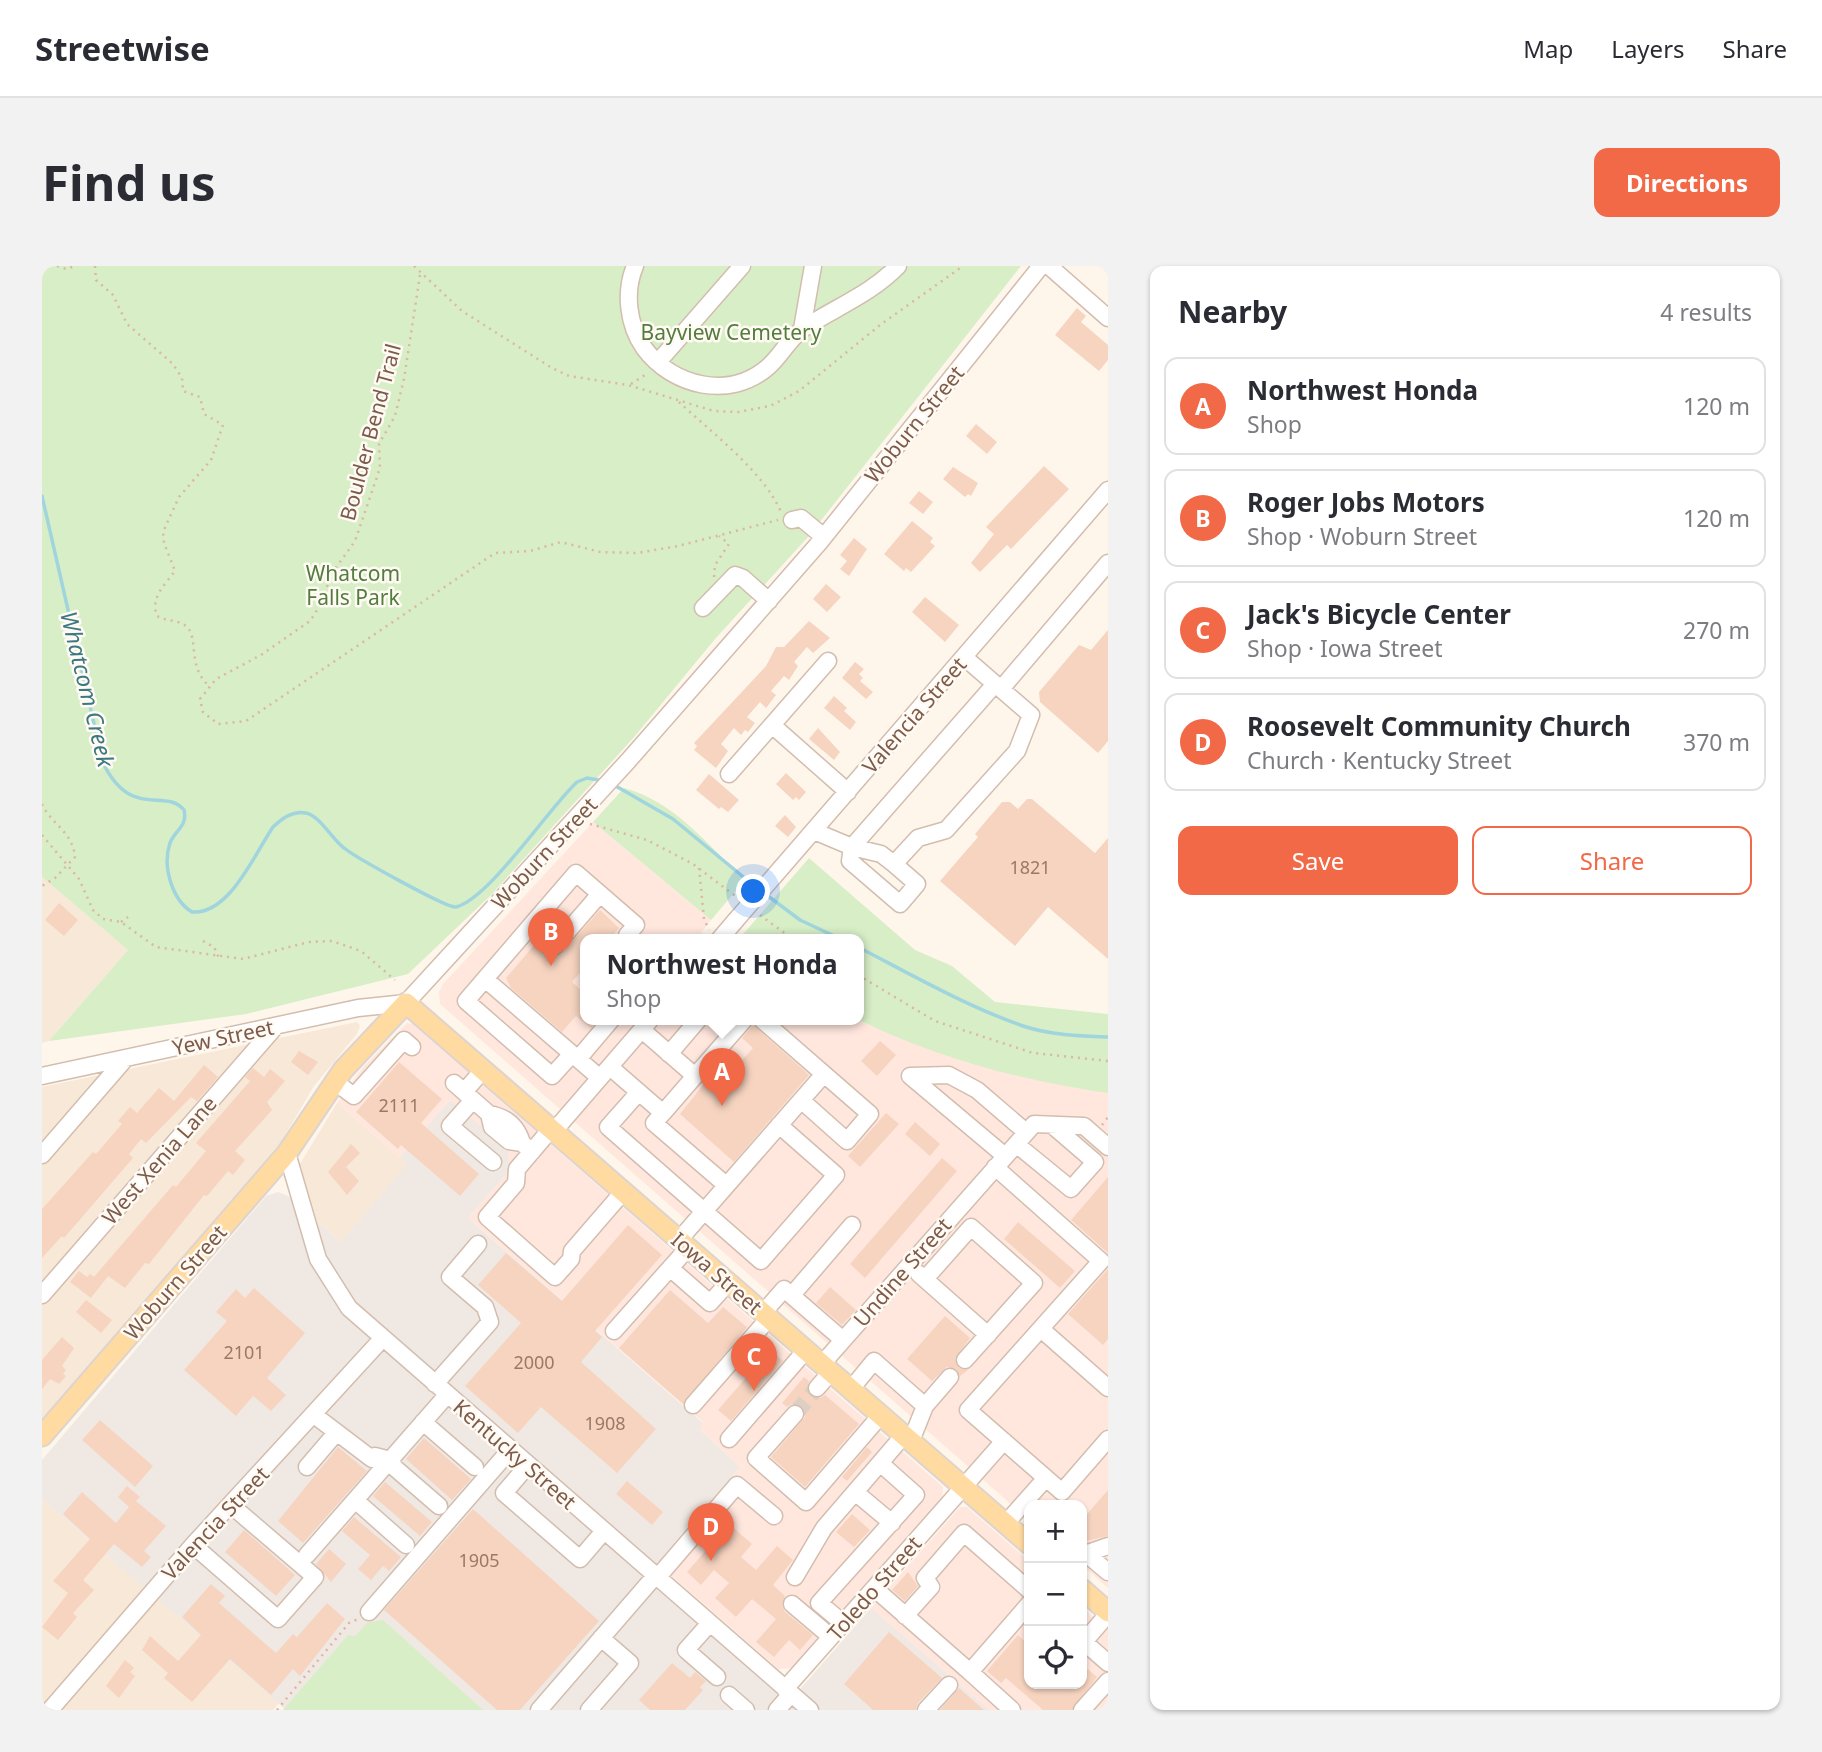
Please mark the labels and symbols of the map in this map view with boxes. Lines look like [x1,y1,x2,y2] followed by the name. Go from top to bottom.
[640,318,822,346] park label: Bayview Cemetery
[333,340,407,524] street label: Boulder Bend Trail
[858,359,970,489] street label: Woburn Street
[306,559,400,611] park label: Whatcom Falls Park
[53,608,123,772] water label: Whatcom Creek
[856,651,973,779] street label: Valencia Street
[485,791,603,915] street label: Woburn Street
[1009,855,1051,879] house number: 1821
[736,874,770,908] your location
[528,908,574,966] pin: B
[170,1013,277,1061] street label: Yew Street
[699,1048,745,1106] pin: A
[95,1090,223,1230] street label: West Xenia Lane
[378,1093,420,1117] house number: 2111
[847,1211,957,1332] street label: Undine Street
[117,1218,233,1345] street label: Woburn Street
[666,1226,769,1321] street label: Iowa Street
[731,1333,777,1391] pin: C
[223,1340,265,1364] house number: 2101
[513,1350,555,1374] house number: 2000
[448,1393,583,1516] street label: Kentucky Street
[584,1411,626,1435] house number: 1908
[155,1460,275,1586] street label: Valencia Street
[688,1503,734,1561] pin: D
[821,1529,927,1646] street label: Toledo Street
[458,1548,500,1572] house number: 1905

